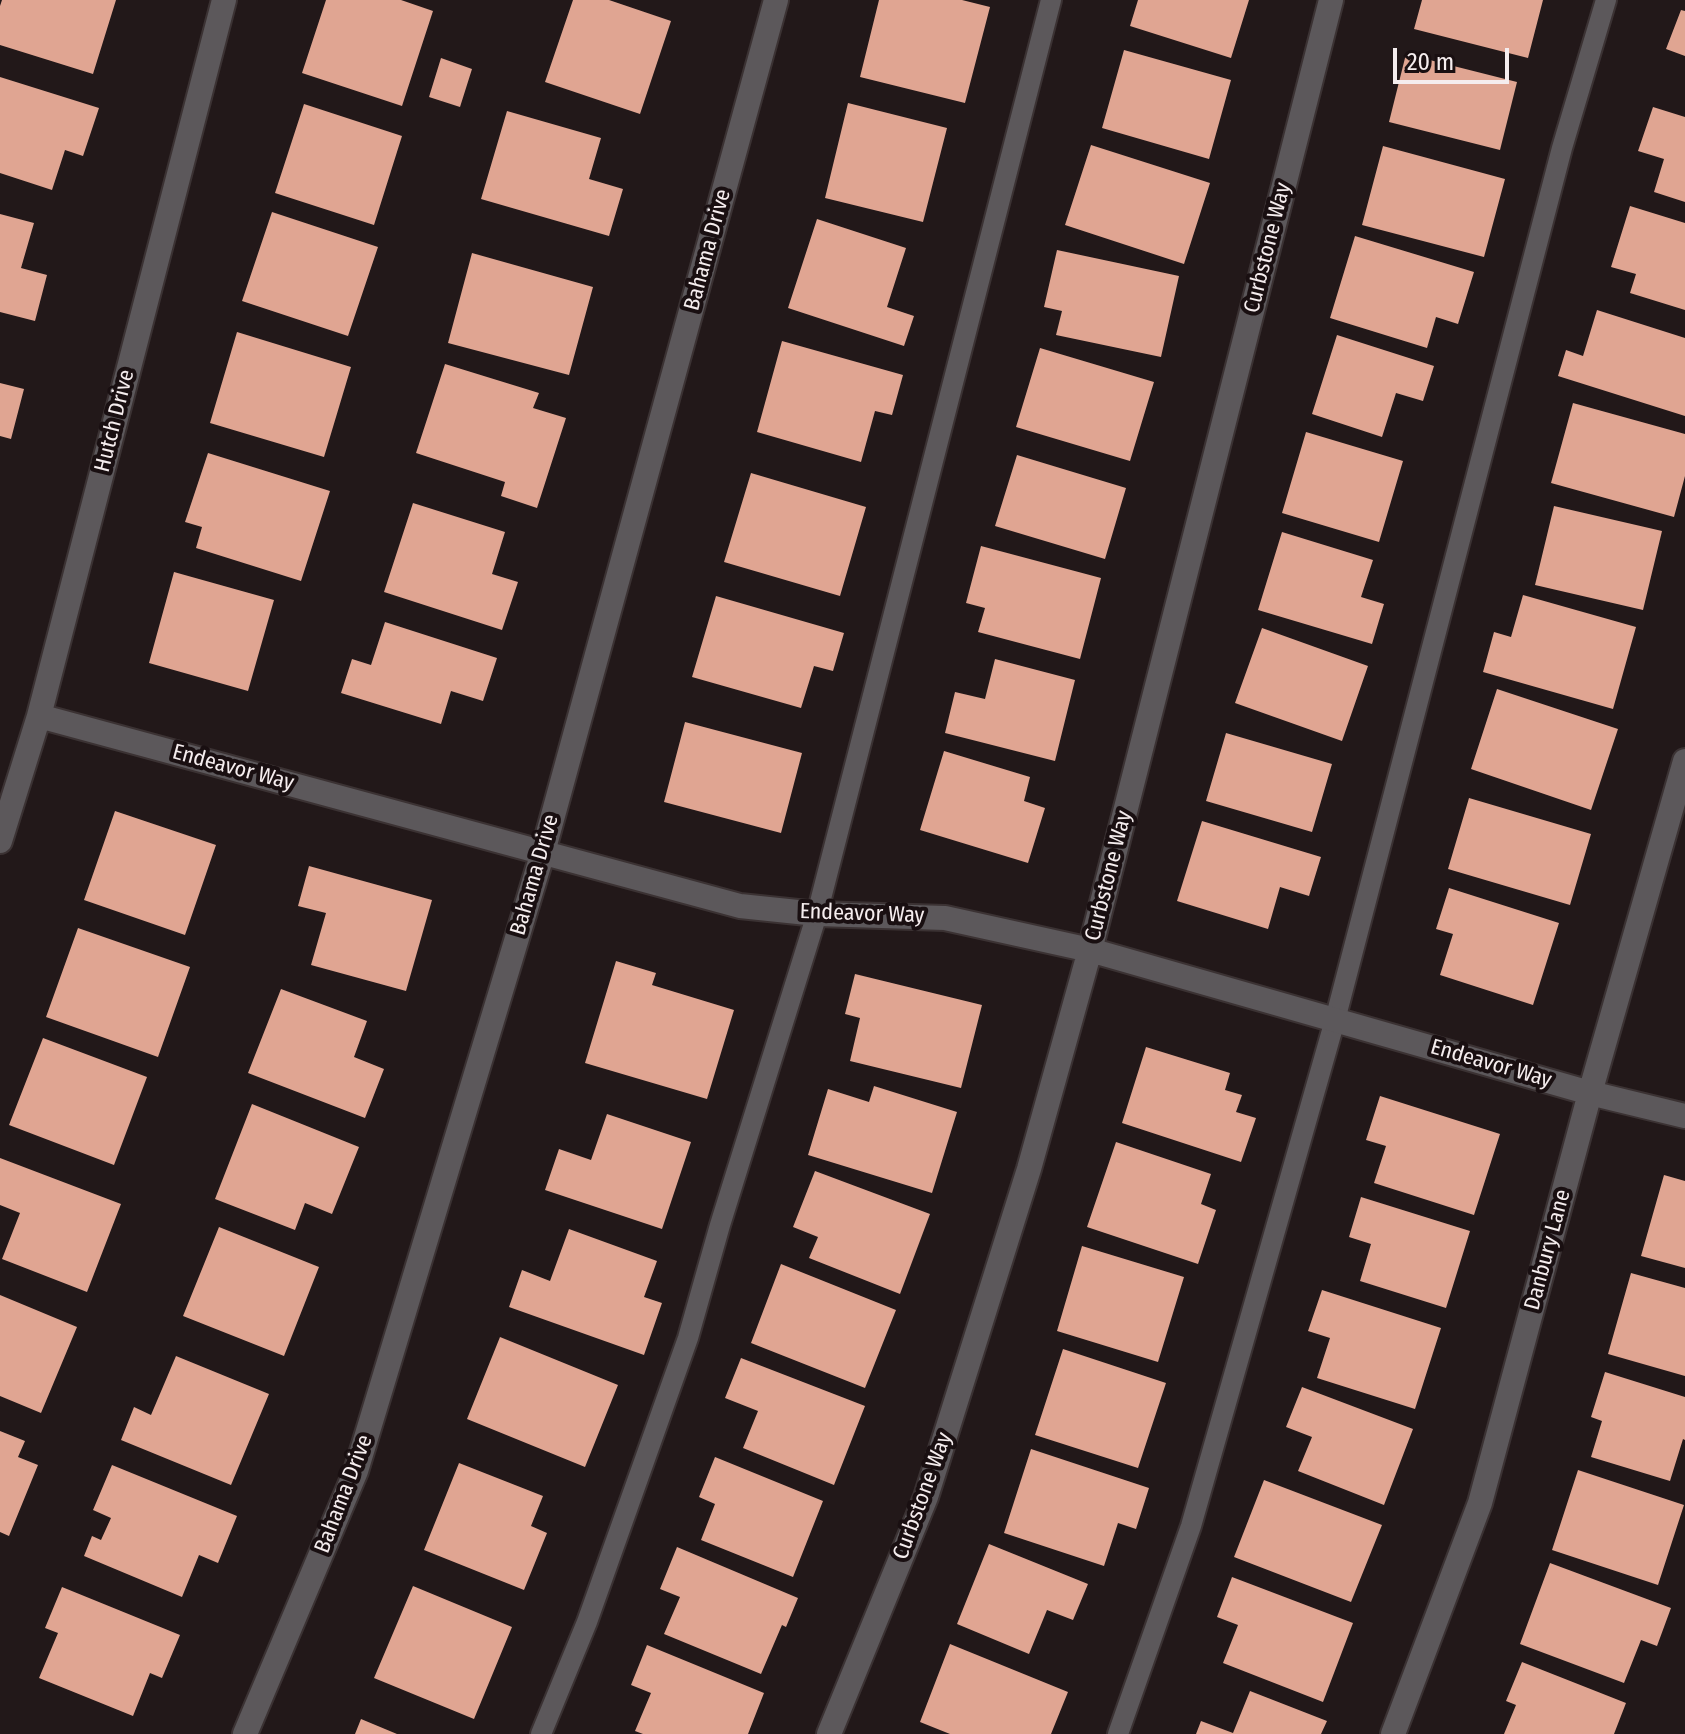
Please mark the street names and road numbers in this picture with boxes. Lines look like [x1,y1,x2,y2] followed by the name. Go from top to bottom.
[1239,180,1297,316] street label: Curbstone Way
[679,186,737,314] street label: Bahama Drive
[90,367,140,475] street label: Hutch Drive
[169,739,297,797] street label: Endeavor Way
[1080,808,1138,944] street label: Curbstone Way
[505,811,565,939] street label: Bahama Drive
[799,899,925,929] street label: Endeavor Way
[1427,1034,1555,1094] street label: Endeavor Way
[1519,1187,1577,1313] street label: Danbury Lane
[888,1429,958,1563] street label: Curbstone Way
[309,1431,379,1557] street label: Bahama Drive

